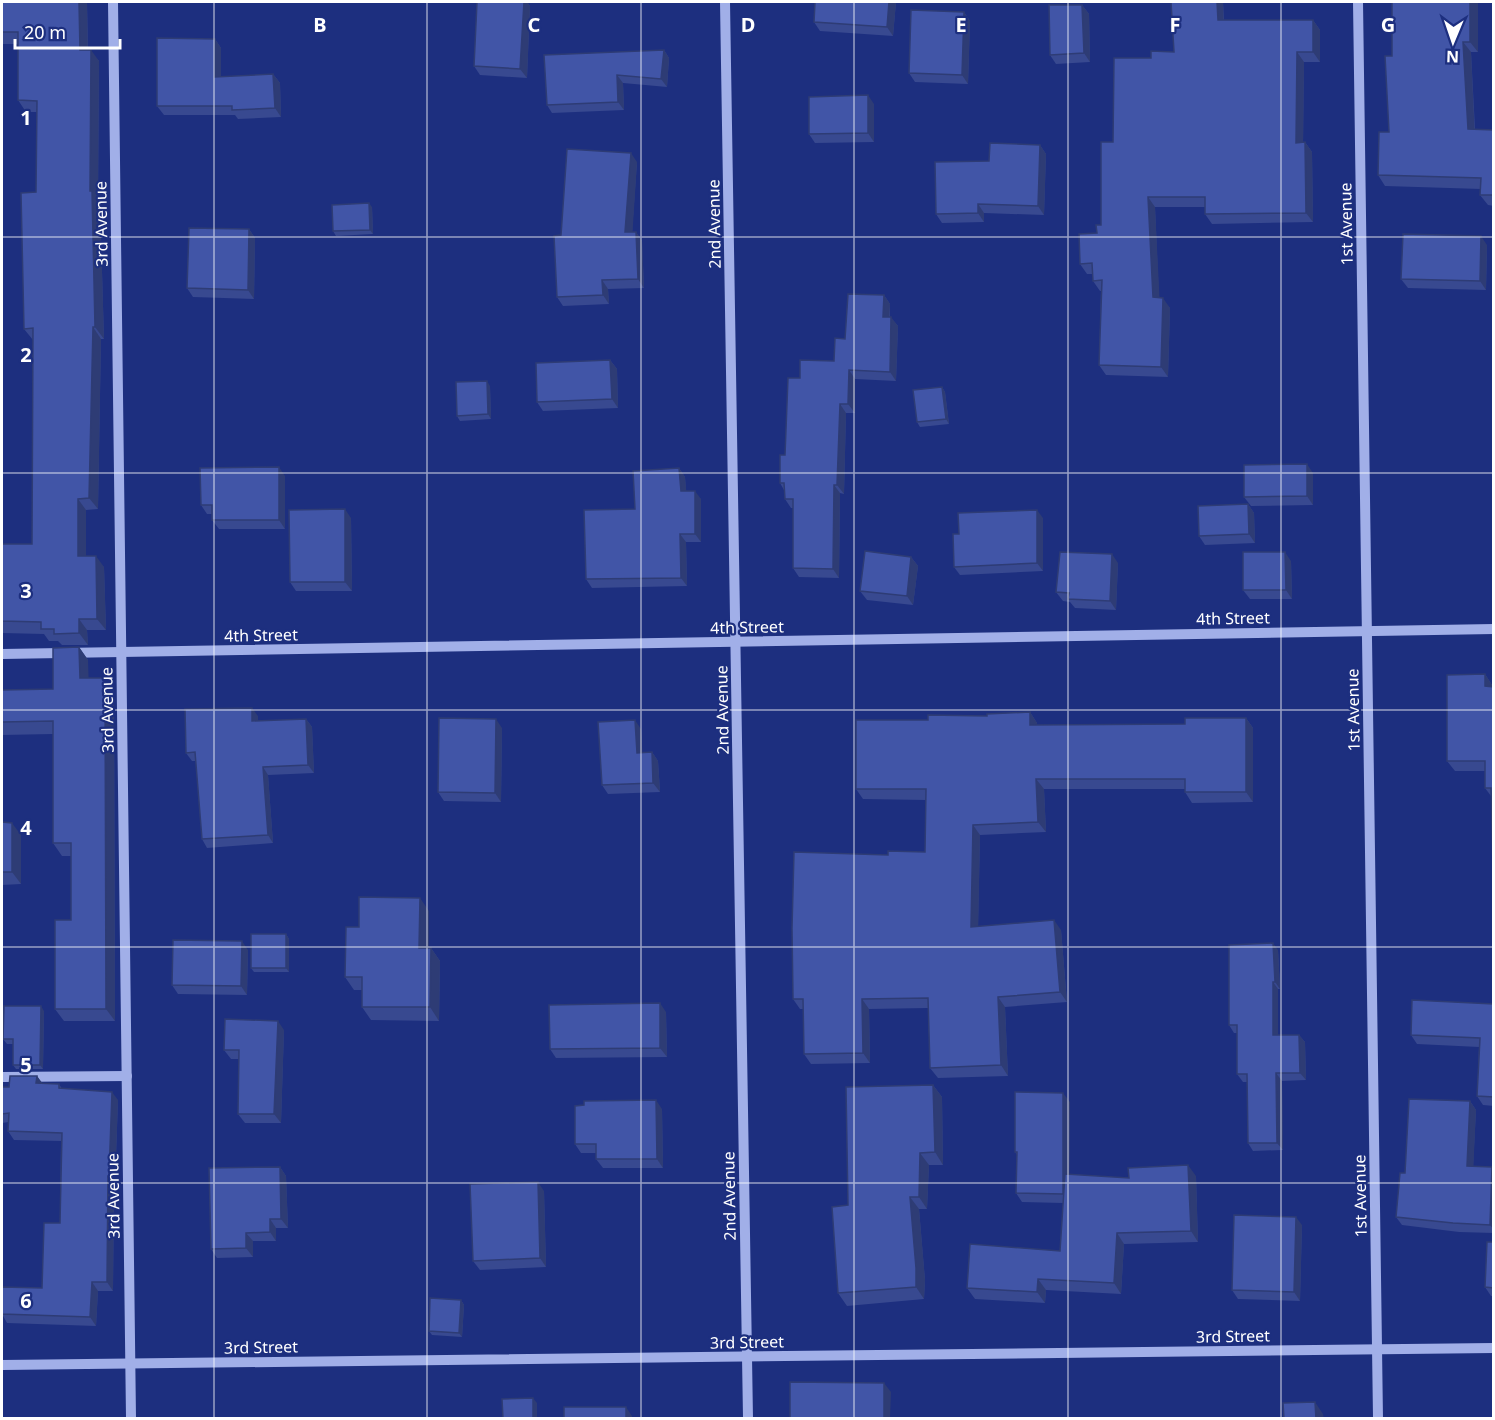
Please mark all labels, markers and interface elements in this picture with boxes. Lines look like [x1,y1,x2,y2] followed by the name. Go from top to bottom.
[313,11,327,38] text: B
[528,11,541,38] text: C
[741,11,755,38] text: D
[955,11,967,38] text: E
[1170,11,1180,38] text: F
[1381,11,1395,38] text: G
[15,12,120,50] scale bar
[1423,12,1483,72] north arrow
[24,20,66,44] text: 20 m
[1446,46,1459,68] text: N
[20,104,32,131] text: 1
[702,179,726,269] street label: 2nd Avenue
[89,181,113,267] street label: 3rd Avenue
[1334,182,1358,266] street label: 1st Avenue
[20,341,32,368] text: 2
[20,577,32,604] text: 3
[1196,606,1270,630] street label: 4th Street
[710,615,784,639] street label: 4th Street
[224,623,298,647] street label: 4th Street
[710,665,734,755] street label: 2nd Avenue
[95,667,119,753] street label: 3rd Avenue
[1341,668,1365,752] street label: 1st Avenue
[20,814,32,841] text: 4
[20,1051,32,1078] text: 5
[717,1151,741,1241] street label: 2nd Avenue
[101,1153,125,1239] street label: 3rd Avenue
[1348,1154,1372,1238] street label: 1st Avenue
[20,1287,32,1314] text: 6
[1196,1324,1270,1348] street label: 3rd Street
[710,1330,784,1354] street label: 3rd Street
[224,1335,298,1359] street label: 3rd Street

